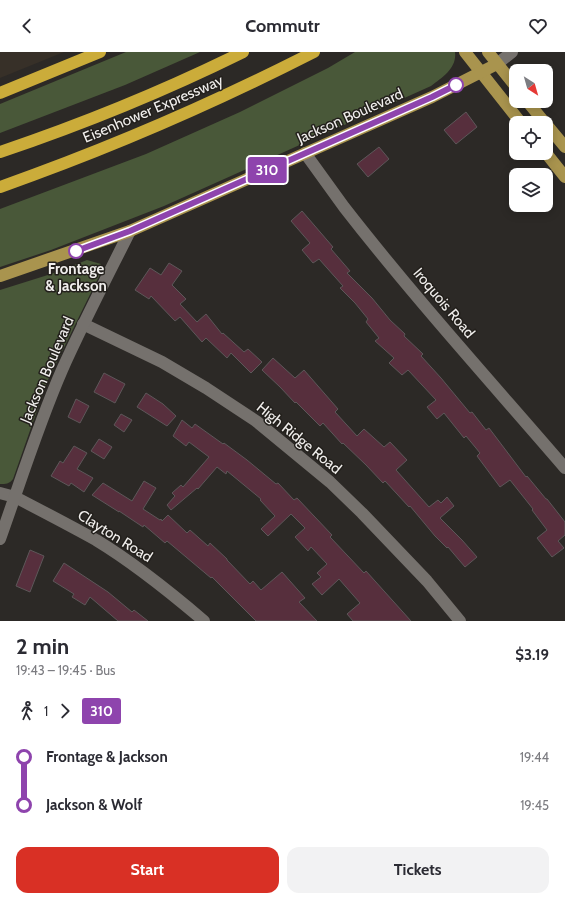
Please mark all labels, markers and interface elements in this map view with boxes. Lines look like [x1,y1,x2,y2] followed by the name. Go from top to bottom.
[16,15,38,37] icon: back
[245,15,320,37] text: Commutr
[527,15,549,37] icon: heart
[509,64,553,108] north arrow
[509,64,553,212] map controls
[80,71,226,147] street label: Eisenhower Expressway
[448,77,464,93] unlabelled marker
[293,85,406,148] street label: Jackson Boulevard
[509,116,553,160] button: locate
[244,157,290,183] line badge: 310
[256,161,278,179] text: 310
[509,168,553,212] button: layers
[68,243,84,259] marker: Frontage & Jackson
[45,260,107,295] place label: Frontage & Jackson
[409,264,479,342] street label: Iroquois Road
[16,314,78,427] street label: Jackson Boulevard
[253,398,345,478] street label: High Ridge Road
[74,506,156,566] street label: Clayton Road
[16,633,69,660] text: 2 min
[515,646,549,664] text: $3.19
[16,662,116,678] text: 19:43 – 19:45 · Bus
[16,700,38,722] icon: walk
[54,700,76,722] icon: forward
[90,702,113,720] text: 310
[44,703,48,719] text: 1
[46,748,168,766] text: Frontage & Jackson
[520,749,549,765] text: 19:44
[46,796,142,814] text: Jackson & Wolf
[520,797,549,813] text: 19:45
[16,847,279,893] button: Start
[287,847,549,893] button: Tickets

